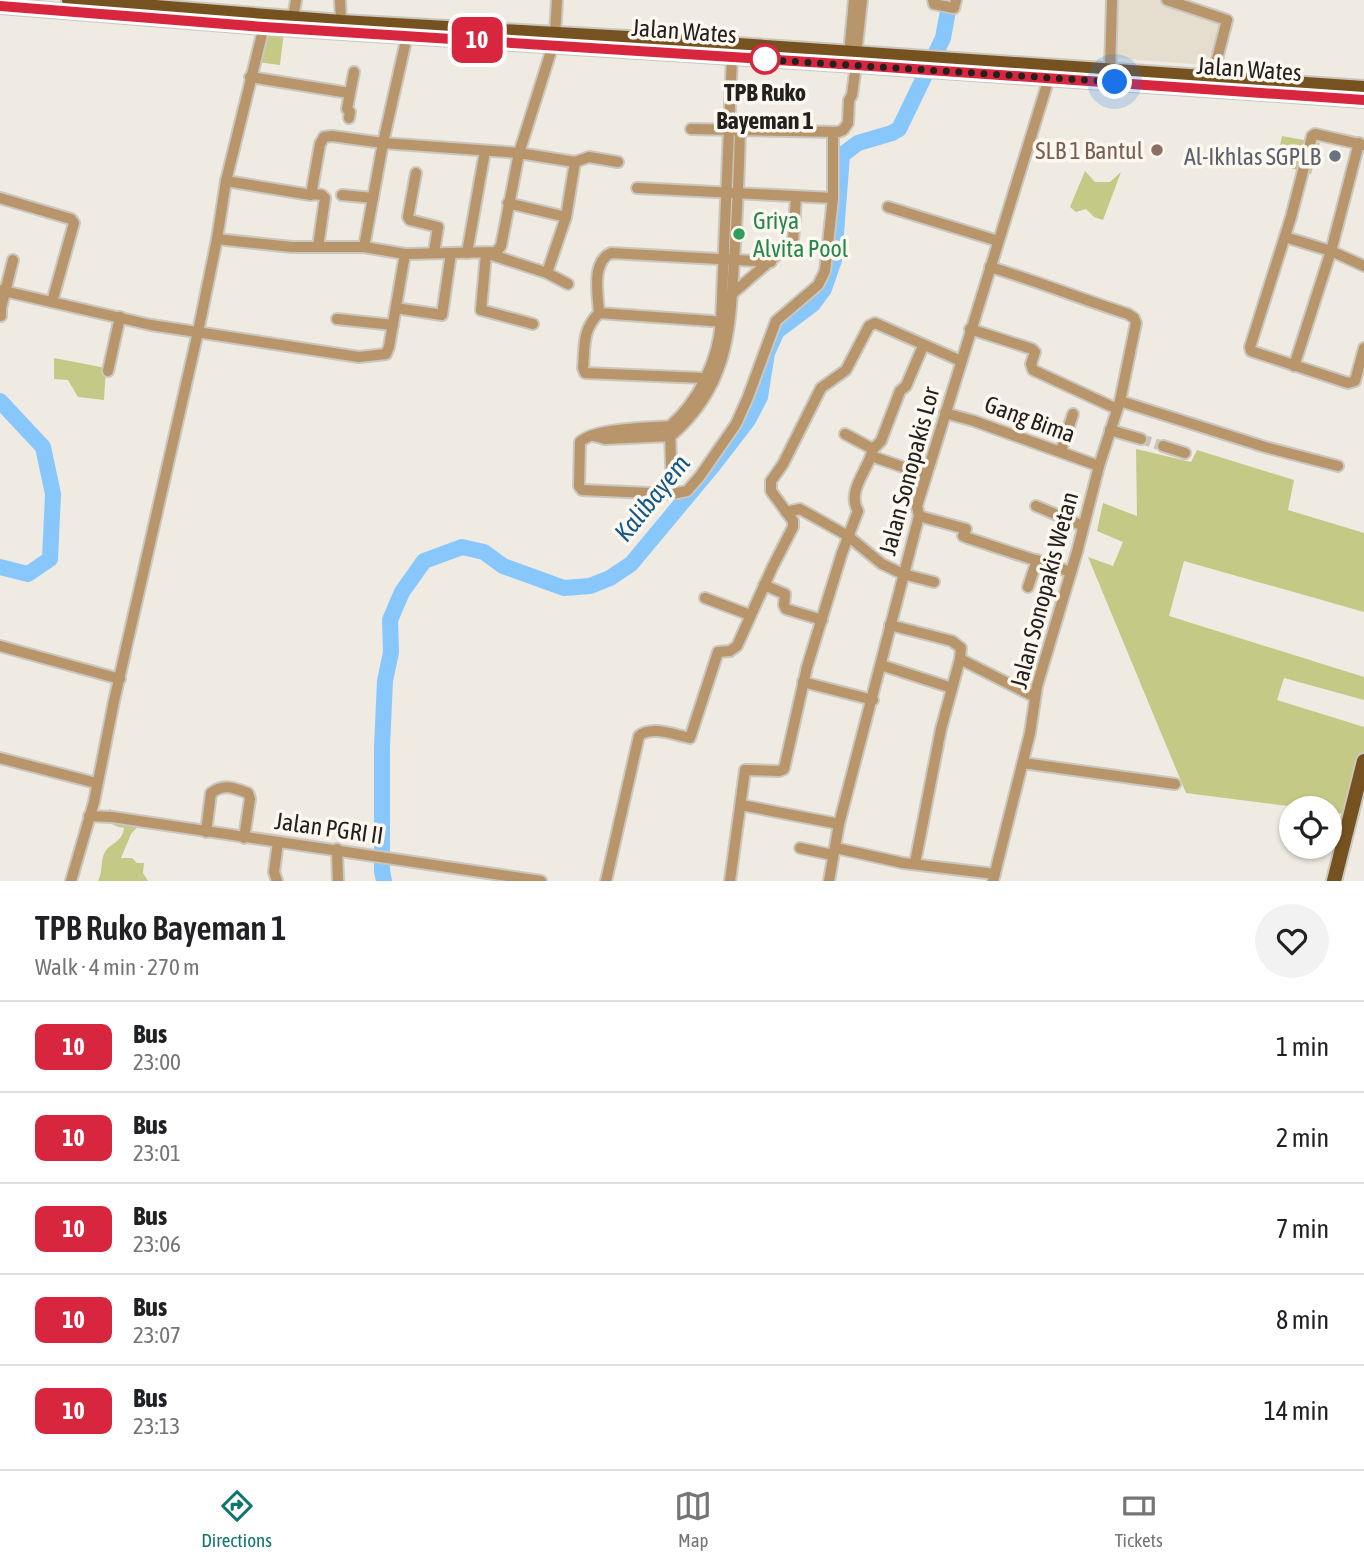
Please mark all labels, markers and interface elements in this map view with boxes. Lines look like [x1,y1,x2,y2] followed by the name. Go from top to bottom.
[631,14,737,48] street label: Jalan Wates
[446,17,508,63] line badge: 10
[466,26,488,53] text: 10
[750,44,780,74] marker: TPB Ruko Bayeman 1
[1196,52,1302,86] street label: Jalan Wates
[1097,64,1132,99] your location
[716,79,814,134] place label: TPB Ruko Bayeman 1
[1035,137,1144,164] place label: SLB 1 Bantul
[1149,142,1165,158] marker: SLB 1 Bantul
[1184,143,1322,170] place label: Al-Ikhlas SGPLB
[1327,148,1343,164] marker: Al-Ikhlas SGPLB
[753,207,849,262] place label: Griya Alvita Pool
[731,226,747,242] marker: Griya Alvita Pool
[874,383,945,558] street label: Jalan Sonopakis Lor
[981,390,1079,448] street label: Gang Bima
[608,448,696,547] water label: Kalibayem
[1005,489,1083,691] street label: Jalan Sonopakis Wetan
[1279,796,1342,859] map controls
[1279,796,1342,859] button: locate
[273,807,385,849] street label: Jalan PGRI II
[1255,904,1329,978] button: heart
[35,909,287,947] text: TPB Ruko Bayeman 1
[35,954,199,980] text: Walk · 4 min · 270 m
[133,1019,167,1049] text: Bus
[1276,1032,1329,1062] text: 1 min
[62,1033,85,1060] text: 10
[133,1049,181,1075] text: 23:00
[133,1110,167,1140] text: Bus
[1276,1123,1329,1153] text: 2 min
[62,1124,85,1151] text: 10
[133,1140,181,1166] text: 23:01
[133,1201,167,1231] text: Bus
[1276,1214,1329,1244] text: 7 min
[62,1215,85,1242] text: 10
[133,1231,181,1257] text: 23:06
[133,1292,167,1322] text: Bus
[1276,1305,1329,1335] text: 8 min
[62,1306,85,1333] text: 10
[133,1322,181,1348] text: 23:07
[133,1383,167,1413] text: Bus
[1264,1396,1329,1426] text: 14 min
[62,1397,85,1424] text: 10
[133,1413,180,1439] text: 23:13
[201,1487,272,1551] tab: Directions
[674,1487,712,1551] tab: Map
[1115,1487,1163,1551] tab: Tickets

